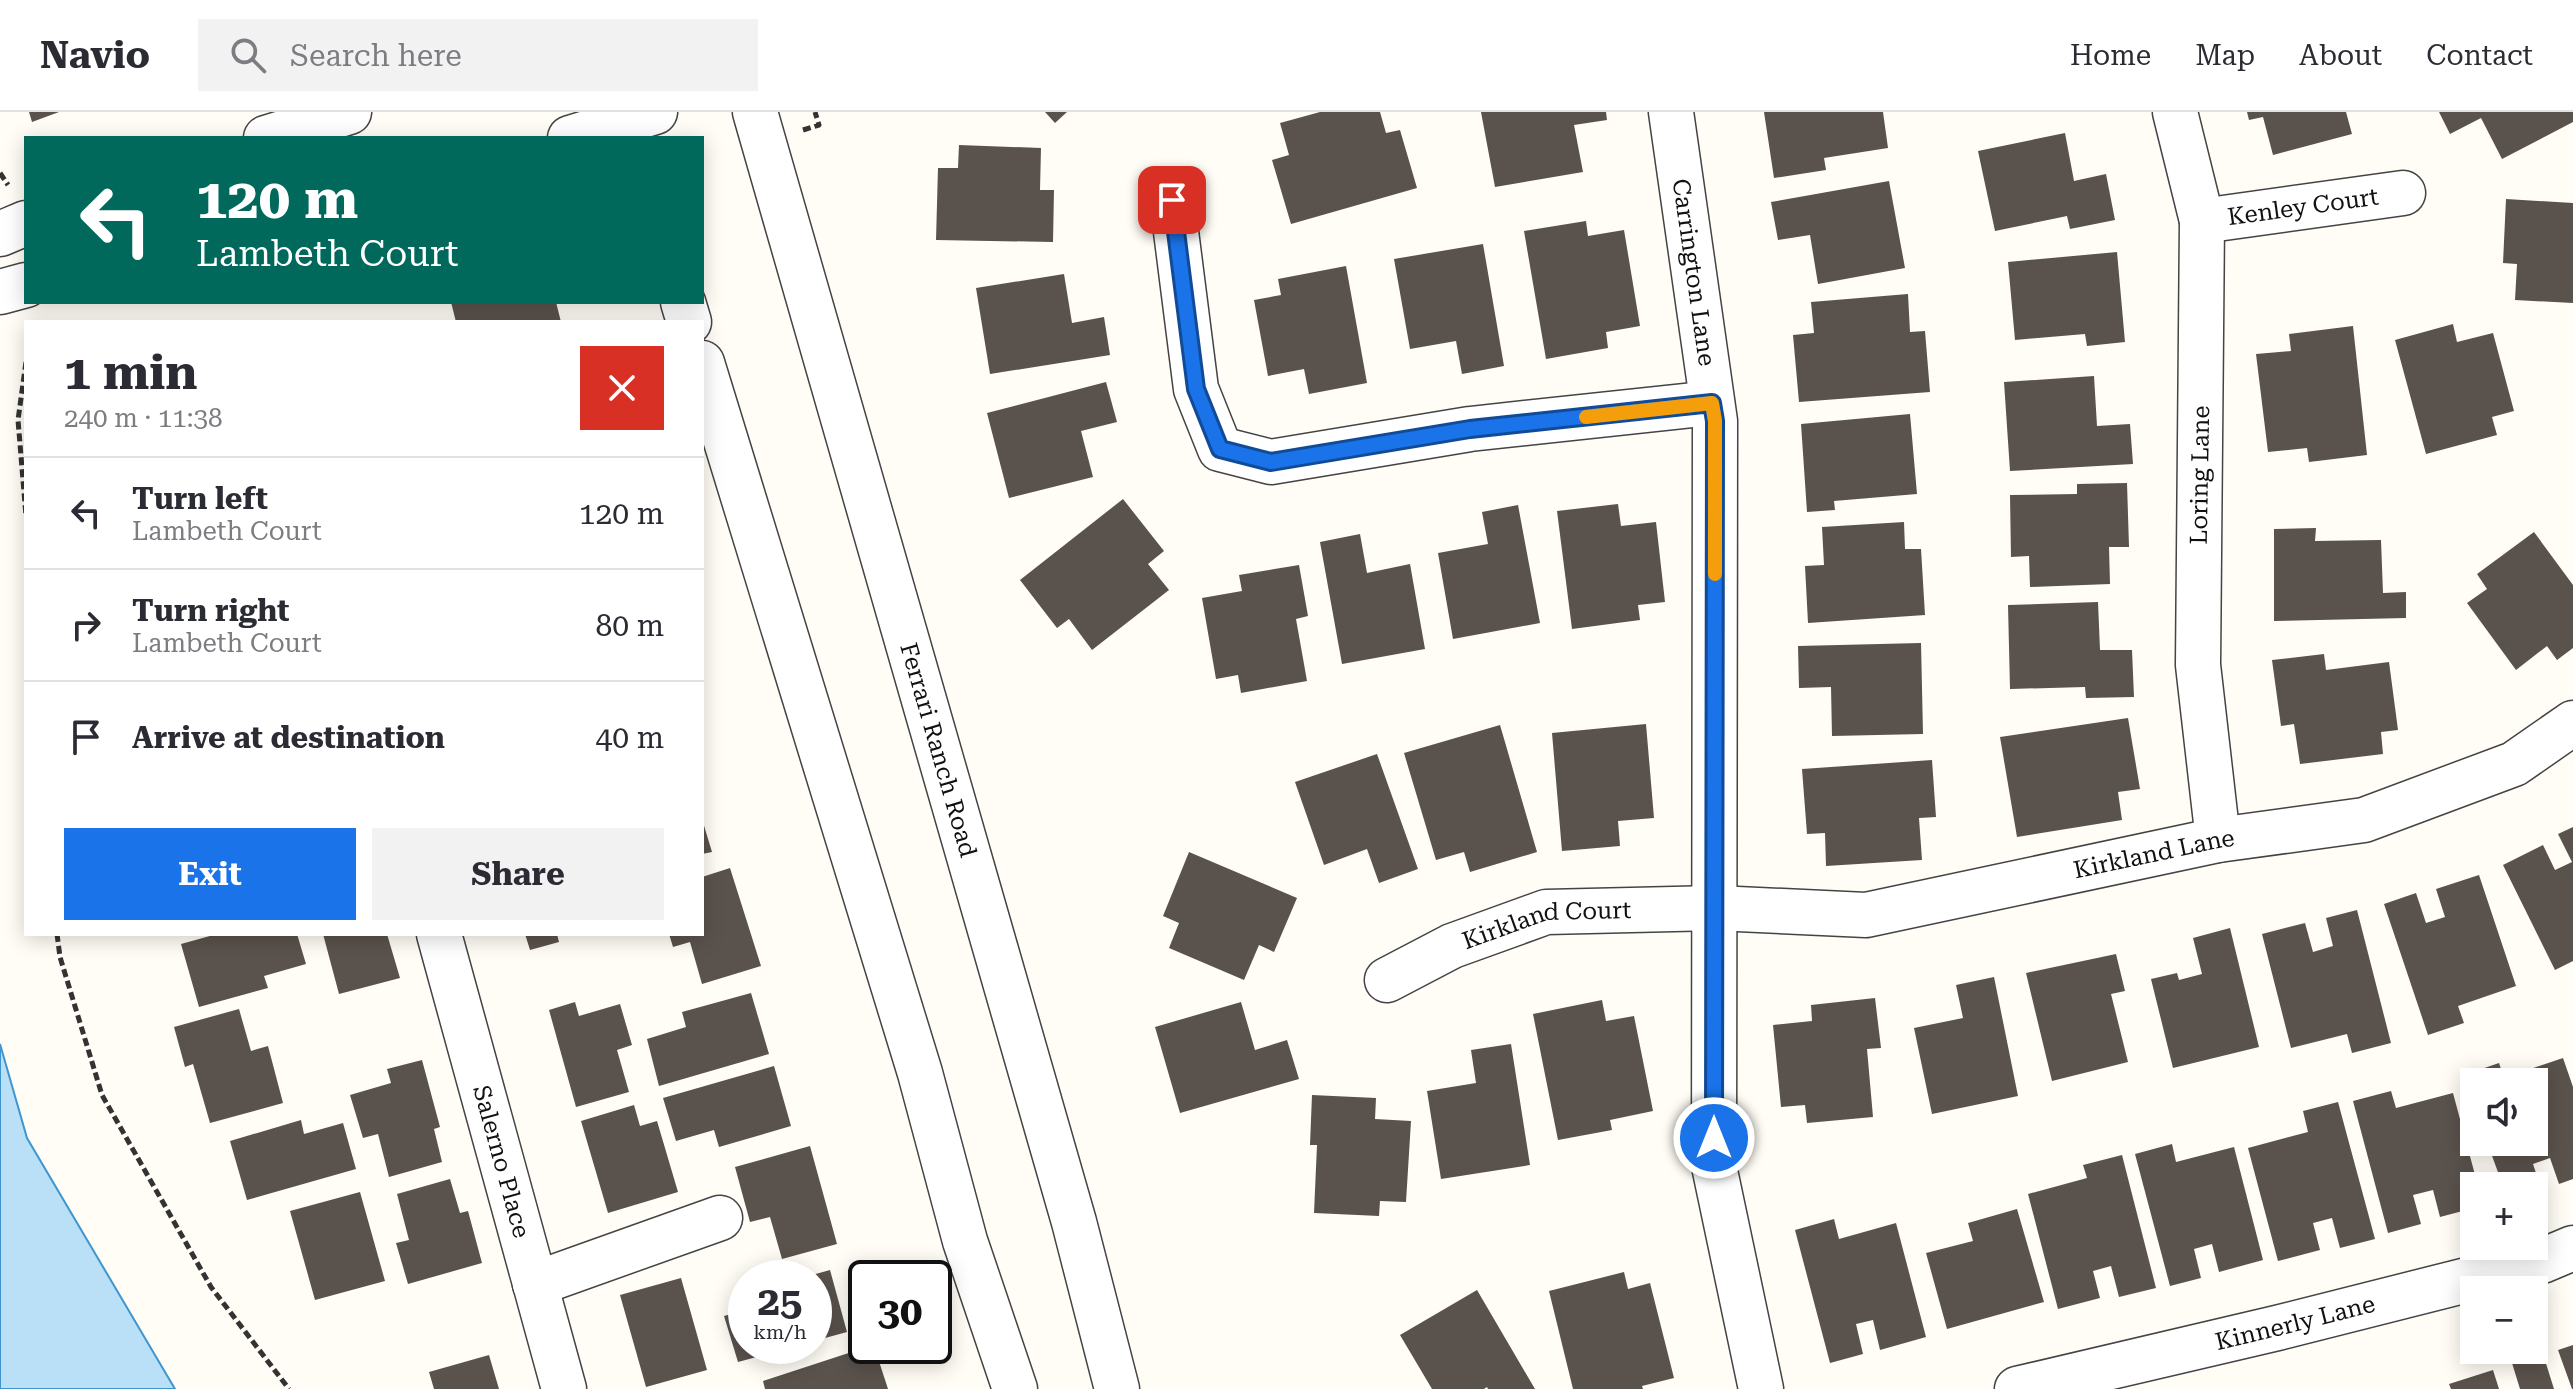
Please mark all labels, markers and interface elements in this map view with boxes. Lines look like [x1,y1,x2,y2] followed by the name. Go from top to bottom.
[198,19,758,91] search box
[40,33,150,77] text: Navio
[226,33,270,77] icon: search
[290,38,462,73] text: Search here
[2070,39,2151,72] text: Home
[2195,39,2255,72] text: Map
[2299,39,2382,72] text: About
[2426,39,2533,72] text: Contact
[196,166,358,232] text: 120 m
[1138,166,1206,234] pin
[64,168,168,272] icon: left
[1667,177,1721,368] street label: Carrington Lane
[1150,178,1194,222] icon: arrive
[2226,183,2380,231] street label: Kenley Court
[196,233,459,275] text: Lambeth Court
[64,345,197,401] text: 1 min
[580,346,664,430] button: close
[64,403,223,433] text: 240 m · 11:38
[2185,405,2215,545] street label: Loring Lane
[132,481,268,516] text: Turn left
[64,491,108,535] icon: left
[579,496,664,531] text: 120 m
[132,516,322,546] text: Lambeth Court
[132,593,289,628] text: Turn right
[64,603,108,647] icon: right
[595,608,664,643] text: 80 m
[132,628,322,658] text: Lambeth Court
[894,640,982,861] street label: Ferrari Ranch Road
[64,715,108,759] icon: arrive
[132,720,445,755] text: Arrive at destination
[595,720,664,755] text: 40 m
[2071,824,2236,884] street label: Kirkland Lane
[64,828,356,920] button: Exit
[372,828,664,920] button: Share
[1459,896,1632,955] street label: Kirkland Court
[2460,1068,2548,1364] map controls
[2460,1068,2548,1156] button: sound
[467,1082,536,1241] street label: Salerno Place
[1672,1096,1756,1180] position arrow
[2460,1172,2548,1260] button: +
[848,1260,952,1364] speed limit sign: 30
[2460,1276,2548,1364] button: −
[758,1278,802,1325] text: 25
[2213,1290,2378,1356] street label: Kinnerly Lane
[753,1320,807,1344] text: km/h

